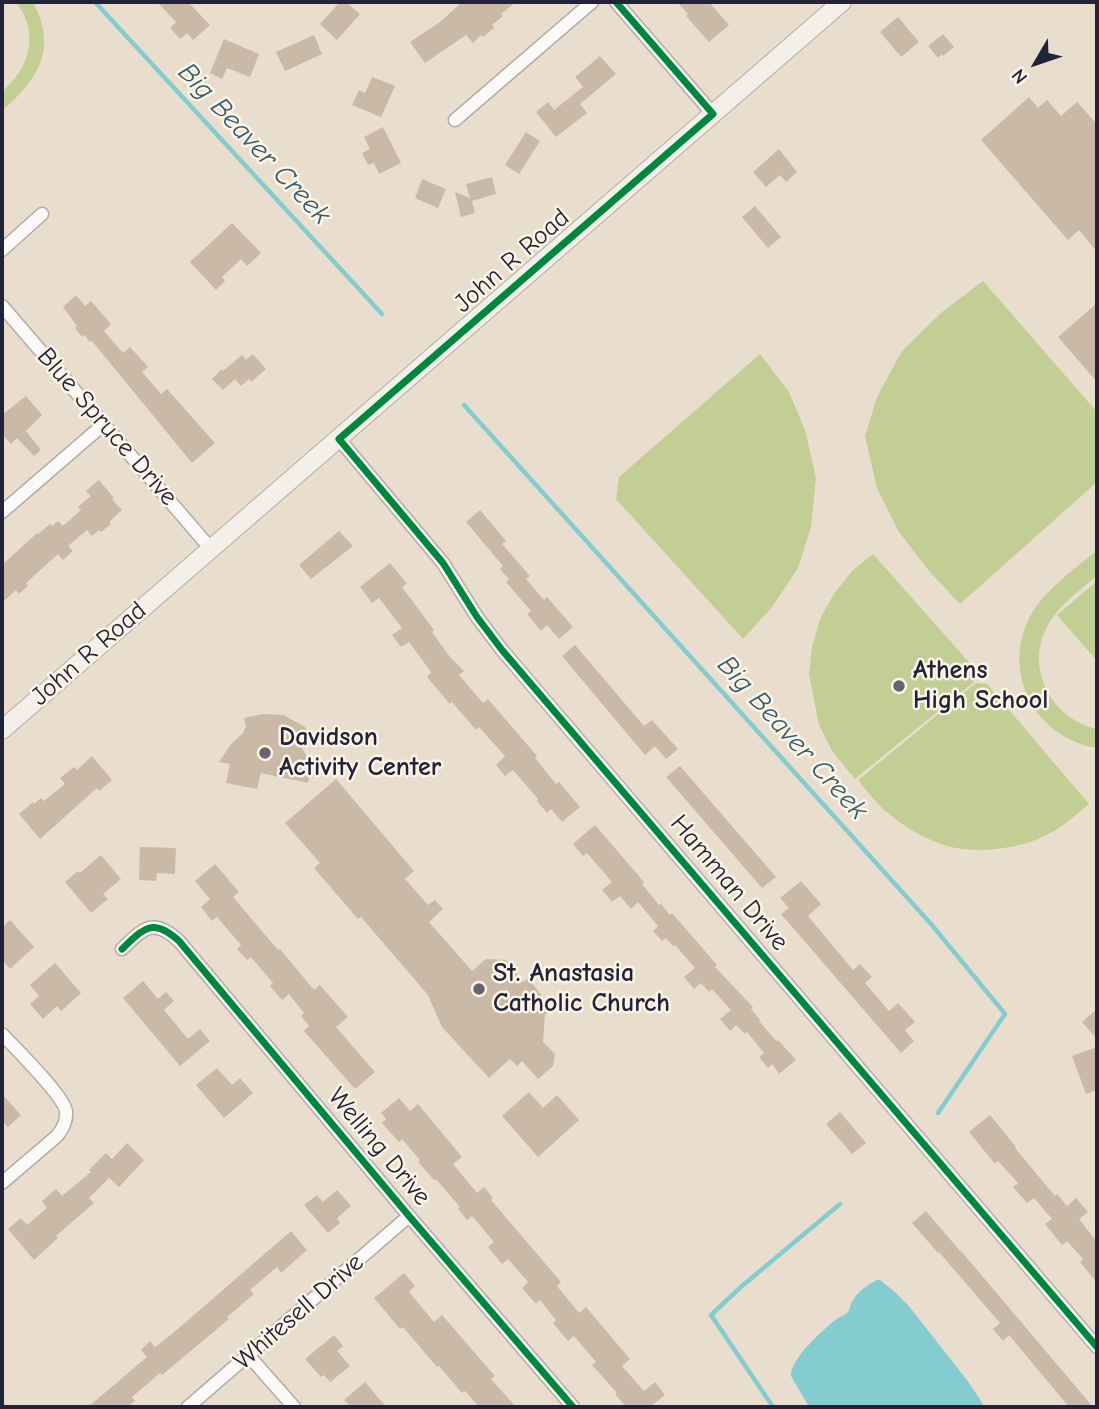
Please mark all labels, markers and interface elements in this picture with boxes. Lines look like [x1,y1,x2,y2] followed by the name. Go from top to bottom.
[1001,28,1071,98] north arrow
[170,56,338,232] water label: Big Beaver Creek
[1007,64,1032,88] text: N
[448,202,576,320] street label: John R Road
[30,342,184,512] street label: Blue Spruce Drive
[25,595,153,713] street label: John R Road
[710,649,874,827] water label: Big Beaver Creek
[913,655,1048,716] place label: Athens High School
[891,678,907,694] marker: Athens High School
[279,722,441,784] place label: Davidson Activity Center
[257,745,273,761] marker: Davidson Activity Center
[663,809,795,957] street label: Hamman Drive
[493,958,670,1020] place label: St. Anastasia Catholic Church
[471,981,487,997] marker: St. Anastasia Catholic Church
[321,1082,437,1212] street label: Welling Drive
[228,1247,370,1377] street label: Whitesell Drive

